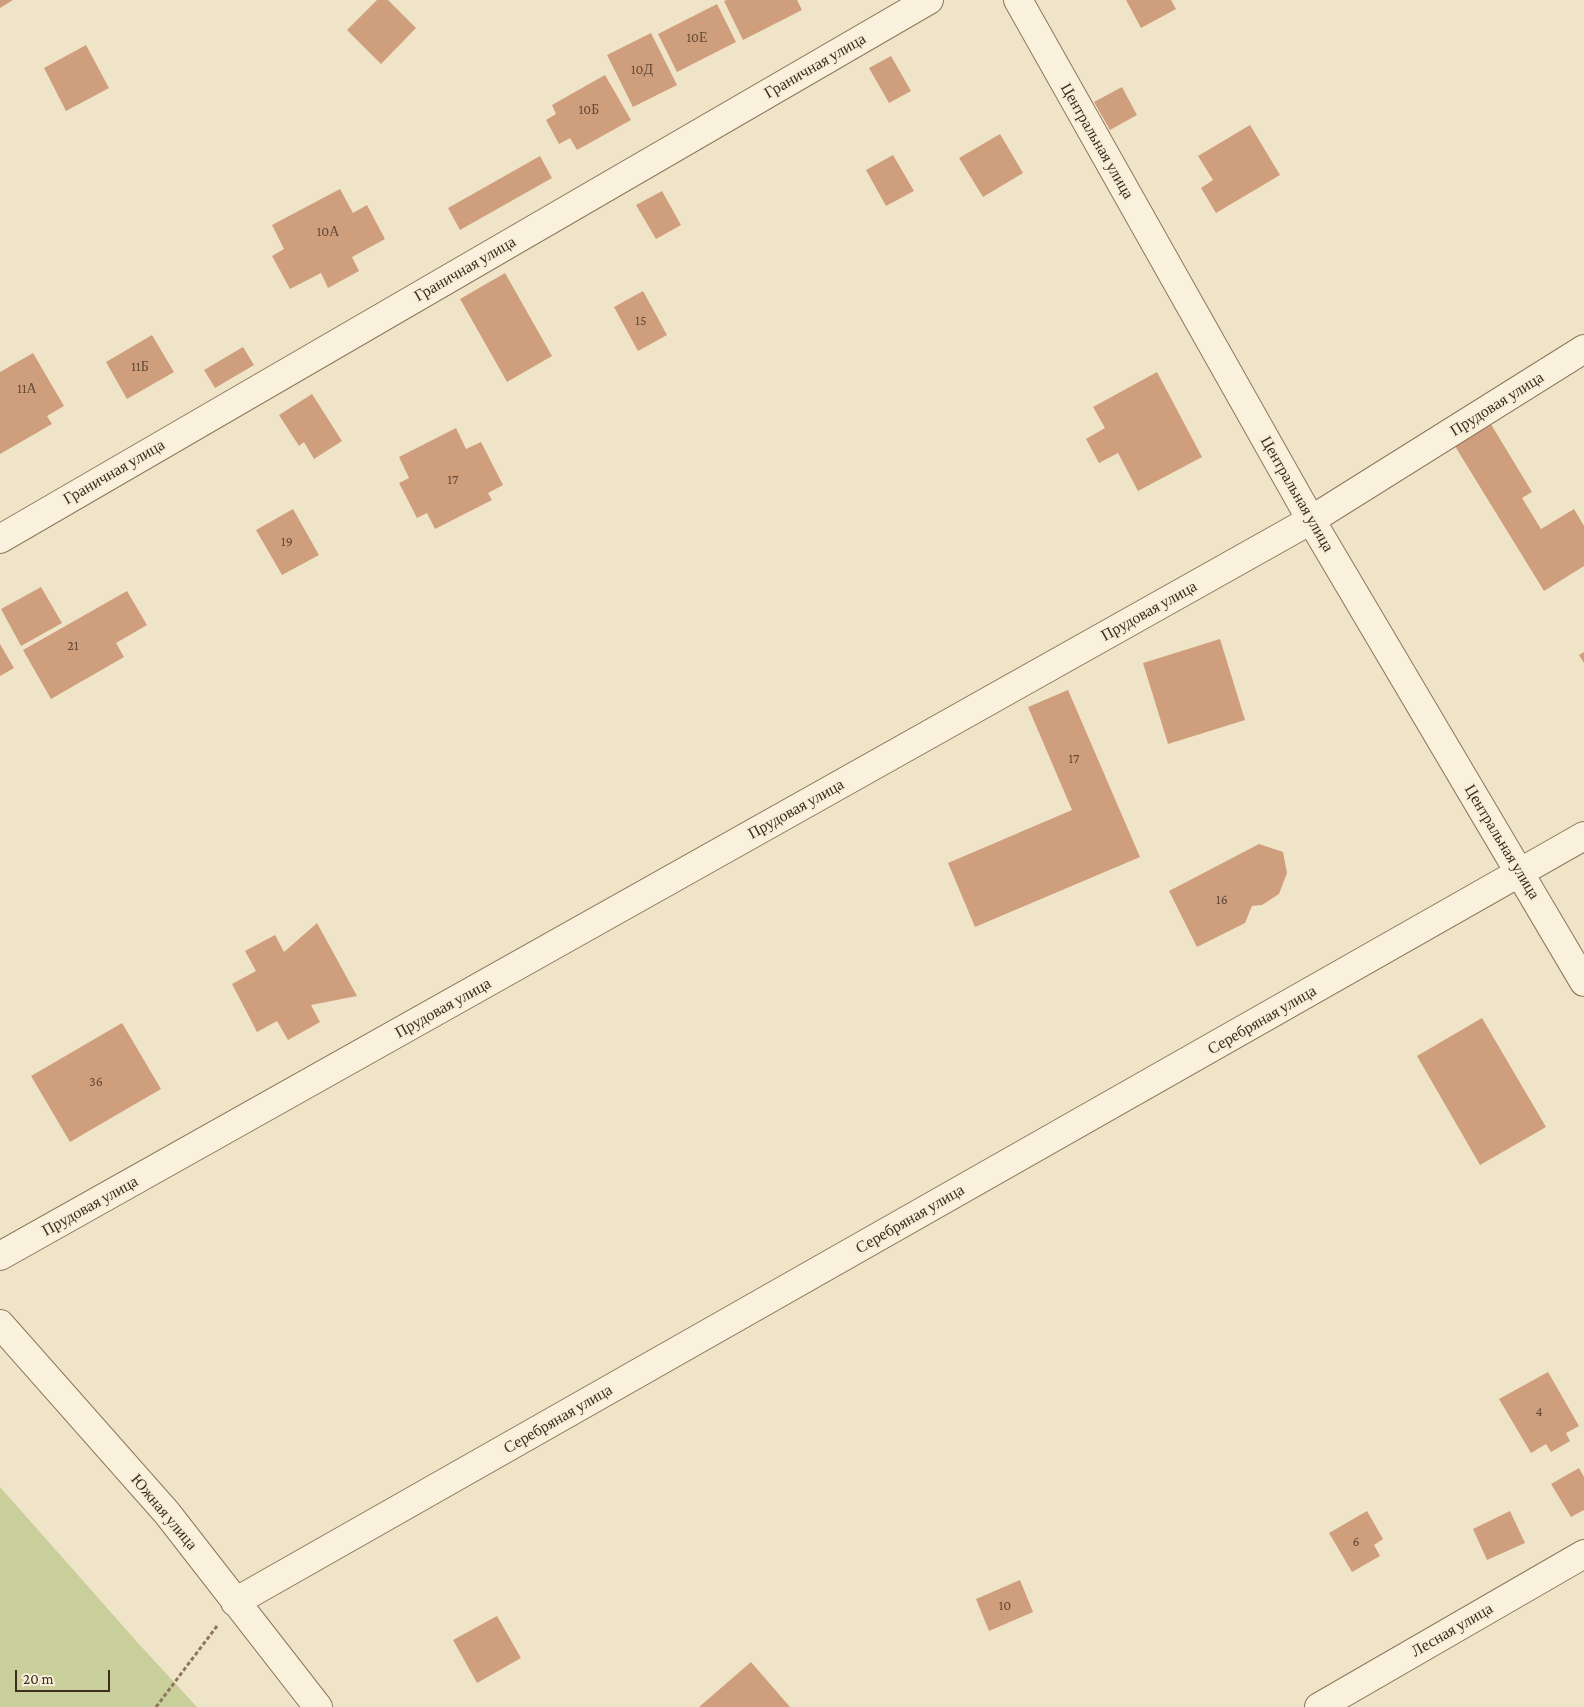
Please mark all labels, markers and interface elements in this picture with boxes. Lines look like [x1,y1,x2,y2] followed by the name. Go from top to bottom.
[761,29,869,103] street label: Граничная улица
[686,30,708,46] house number: 10Е
[631,62,653,78] house number: 10Д
[1056,80,1138,202] street label: Центральная улица
[579,102,599,118] house number: 10Б
[317,224,339,240] house number: 10А
[411,232,519,306] street label: Граничная улица
[635,313,647,329] house number: 15
[131,359,149,375] house number: 11Б
[1447,368,1547,440] street label: Прудовая улица
[17,381,37,397] house number: 11А
[1256,433,1338,555] street label: Центральная улица
[60,435,168,509] street label: Граничная улица
[447,472,459,488] house number: 17
[281,534,293,550] house number: 19
[1098,577,1200,645] street label: Прудовая улица
[67,638,79,654] house number: 21
[1068,751,1080,767] house number: 17
[745,775,847,843] street label: Прудовая улица
[1460,781,1544,903] street label: Центральная улица
[1216,892,1228,908] house number: 16
[392,974,494,1042] street label: Прудовая улица
[1204,981,1320,1059] street label: Серебряная улица
[89,1074,103,1090] house number: 36
[39,1172,141,1240] street label: Прудовая улица
[852,1180,968,1258] street label: Серебряная улица
[500,1380,616,1458] street label: Серебряная улица
[1535,1404,1543,1420] house number: 4
[127,1470,201,1554] street label: Южная улица
[1352,1534,1360,1550] house number: 6
[999,1598,1011,1614] house number: 10
[1408,1599,1496,1661] street label: Лесная улица
[18,1660,112,1692] scale bar
[23,1671,54,1687] text: 20 m

